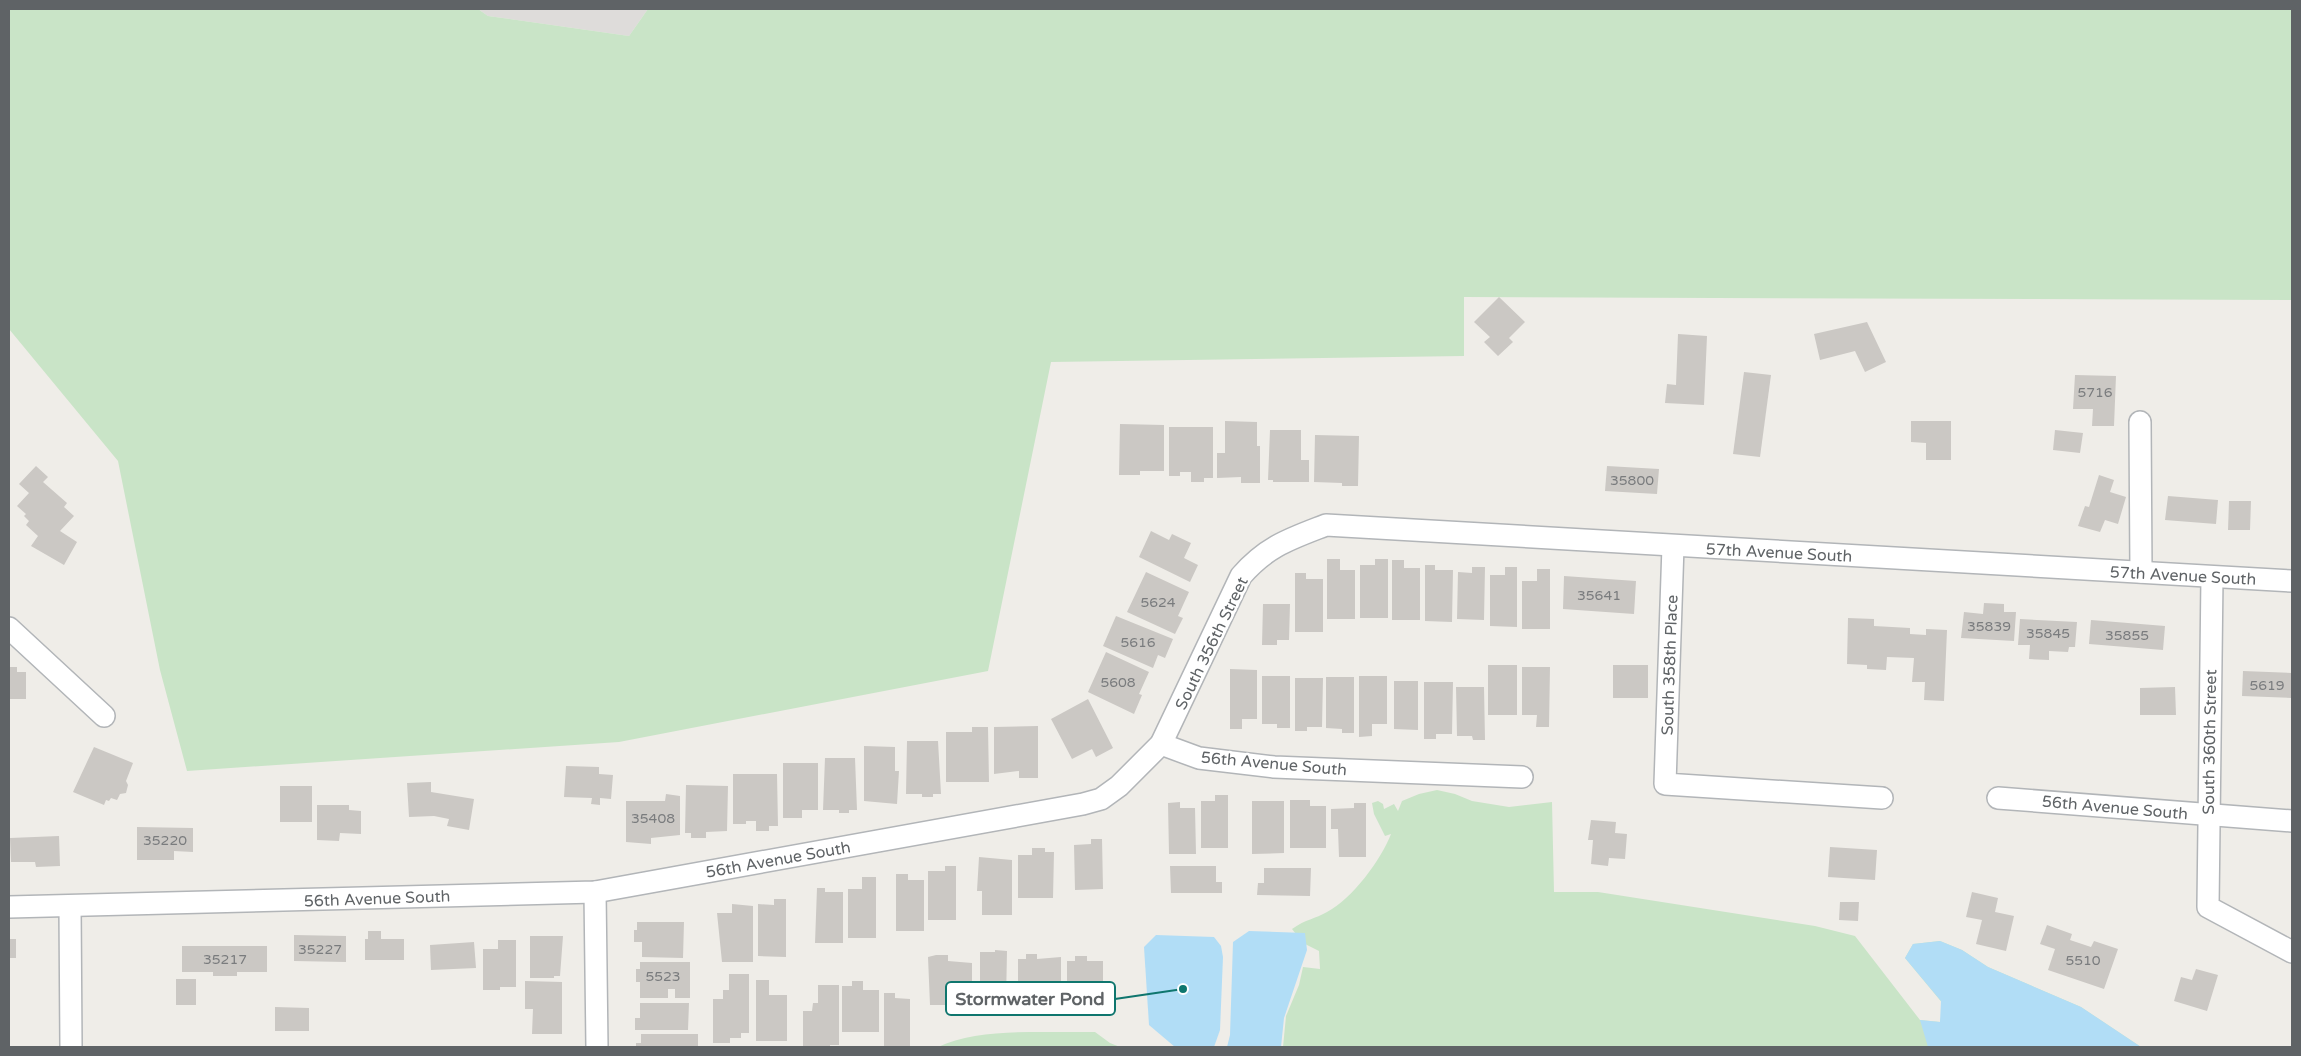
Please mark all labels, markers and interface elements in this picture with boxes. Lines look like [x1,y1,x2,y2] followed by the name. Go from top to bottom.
[2077,384,2113,401] house number: 5716
[1610,472,1654,489] house number: 35800
[1705,539,1853,567] street label: 57th Avenue South
[2109,562,2257,590] street label: 57th Avenue South
[1171,574,1253,713] street label: South 356th Street
[1577,587,1621,604] house number: 35641
[1140,594,1176,611] house number: 5624
[1658,594,1682,736] street label: South 358th Place
[1967,618,2011,635] house number: 35839
[2026,625,2070,642] house number: 35845
[2105,627,2149,644] house number: 35855
[1120,634,1156,651] house number: 5616
[2199,669,2221,815] street label: South 360th Street
[1100,674,1136,691] house number: 5608
[2249,677,2285,694] house number: 5619
[1200,748,1348,780] street label: 56th Avenue South
[2041,792,2189,824] street label: 56th Avenue South
[631,810,675,827] house number: 35408
[143,832,187,849] house number: 35220
[704,837,852,883] street label: 56th Avenue South
[303,886,451,912] street label: 56th Avenue South
[298,941,342,958] house number: 35227
[203,951,247,968] house number: 35217
[2065,952,2101,969] house number: 5510
[645,968,681,985] house number: 5523
[946,982,1115,1015] callout: Stormwater Pond
[955,988,1105,1010] text: Stormwater Pond

